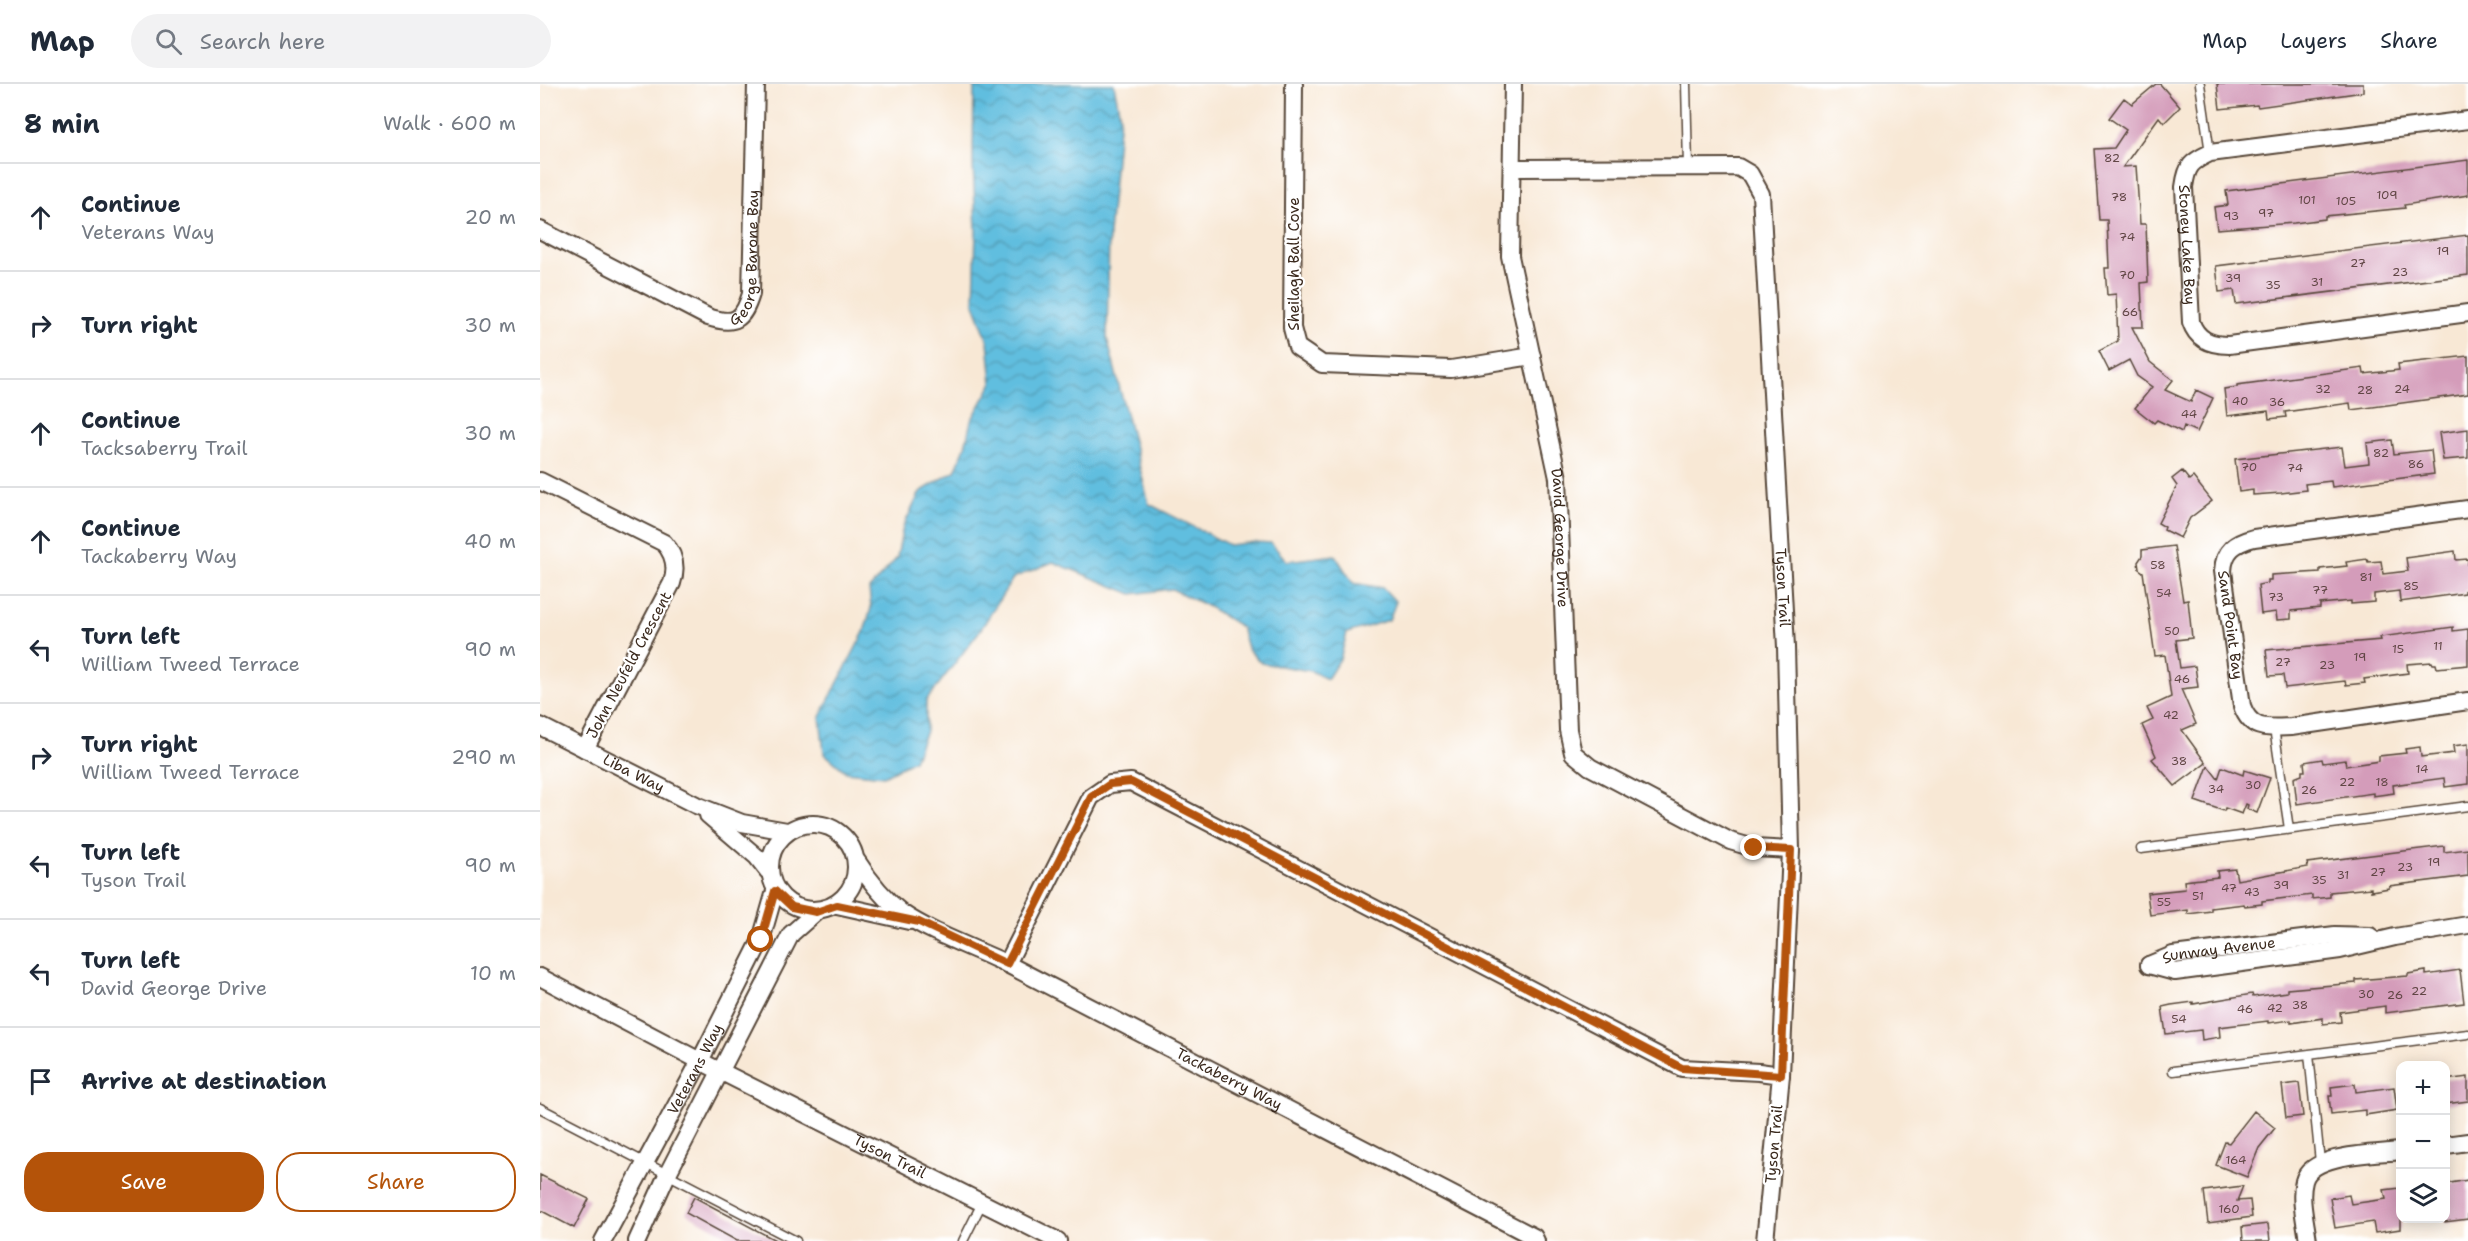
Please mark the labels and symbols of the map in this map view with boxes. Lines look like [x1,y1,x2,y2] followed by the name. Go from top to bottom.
[2104,150,2120,166] house number: 82
[2174,184,2200,305] street label: Stoney Lake Bay
[2376,187,2398,203] house number: 109
[726,189,763,331] street label: George Barone Bay
[2111,189,2127,205] house number: 78
[2298,192,2316,208] house number: 101
[2336,193,2356,209] house number: 105
[1284,197,1304,331] street label: Sheilagh Ball Cove
[2258,205,2274,221] house number: 97
[2223,208,2239,224] house number: 93
[2119,229,2135,245] house number: 74
[2437,243,2449,259] house number: 19
[2350,255,2366,271] house number: 27
[2392,264,2408,280] house number: 23
[2119,267,2135,283] house number: 70
[2225,270,2241,286] house number: 39
[2311,274,2323,290] house number: 31
[2265,277,2281,293] house number: 35
[2122,304,2138,320] house number: 66
[2315,381,2331,397] house number: 32
[2394,381,2410,397] house number: 24
[2357,382,2373,398] house number: 28
[2232,393,2248,409] house number: 40
[2269,394,2285,410] house number: 36
[2181,406,2197,422] house number: 44
[2373,445,2389,461] house number: 82
[2408,456,2424,472] house number: 86
[2241,459,2257,475] house number: 70
[2287,460,2303,476] house number: 74
[1546,466,1573,608] street label: David George Drive
[1771,548,1795,628] street label: Tyson Trail
[2150,557,2166,573] house number: 58
[2213,569,2248,681] street label: Sand Point Bay
[2360,569,2372,585] house number: 81
[2403,578,2419,594] house number: 85
[2312,582,2328,598] house number: 77
[2156,585,2172,601] house number: 54
[582,588,676,742] street label: John Neufeld Crescent
[2268,589,2284,605] house number: 73
[2164,623,2180,639] house number: 50
[2433,638,2443,654] house number: 11
[2392,641,2404,657] house number: 15
[2354,649,2366,665] house number: 19
[2275,654,2291,670] house number: 27
[2319,657,2335,673] house number: 23
[2174,671,2190,687] house number: 46
[2163,707,2179,723] house number: 42
[599,749,668,797] street label: Liba Way
[2171,753,2187,769] house number: 38
[2416,761,2428,777] house number: 14
[2339,774,2355,790] house number: 22
[2375,774,2389,790] house number: 18
[2245,777,2261,793] house number: 30
[2208,781,2224,797] house number: 34
[2301,782,2317,798] house number: 26
[1740,834,1766,860] route end
[2428,854,2440,870] house number: 19
[2397,859,2413,875] house number: 23
[2370,864,2386,880] house number: 27
[2337,867,2349,883] house number: 31
[2311,872,2327,888] house number: 35
[2273,877,2289,893] house number: 39
[2221,880,2237,896] house number: 47
[2244,884,2260,900] house number: 43
[2192,888,2204,904] house number: 51
[2157,894,2171,910] house number: 55
[747,926,773,952] route start
[2159,932,2277,968] street label: Sunway Avenue
[2411,983,2427,999] house number: 22
[2358,986,2374,1002] house number: 30
[2387,987,2403,1003] house number: 26
[2292,997,2308,1013] house number: 38
[2267,1000,2283,1016] house number: 42
[2237,1001,2253,1017] house number: 46
[2171,1011,2187,1027] house number: 54
[663,1020,727,1118] street label: Veterans Way
[1172,1043,1286,1115] street label: Tackaberry Way
[1761,1103,1787,1184] street label: Tyson Trail
[850,1130,930,1183] street label: Tyson Trail
[2226,1152,2246,1168] house number: 164
[2218,1201,2240,1217] house number: 160

